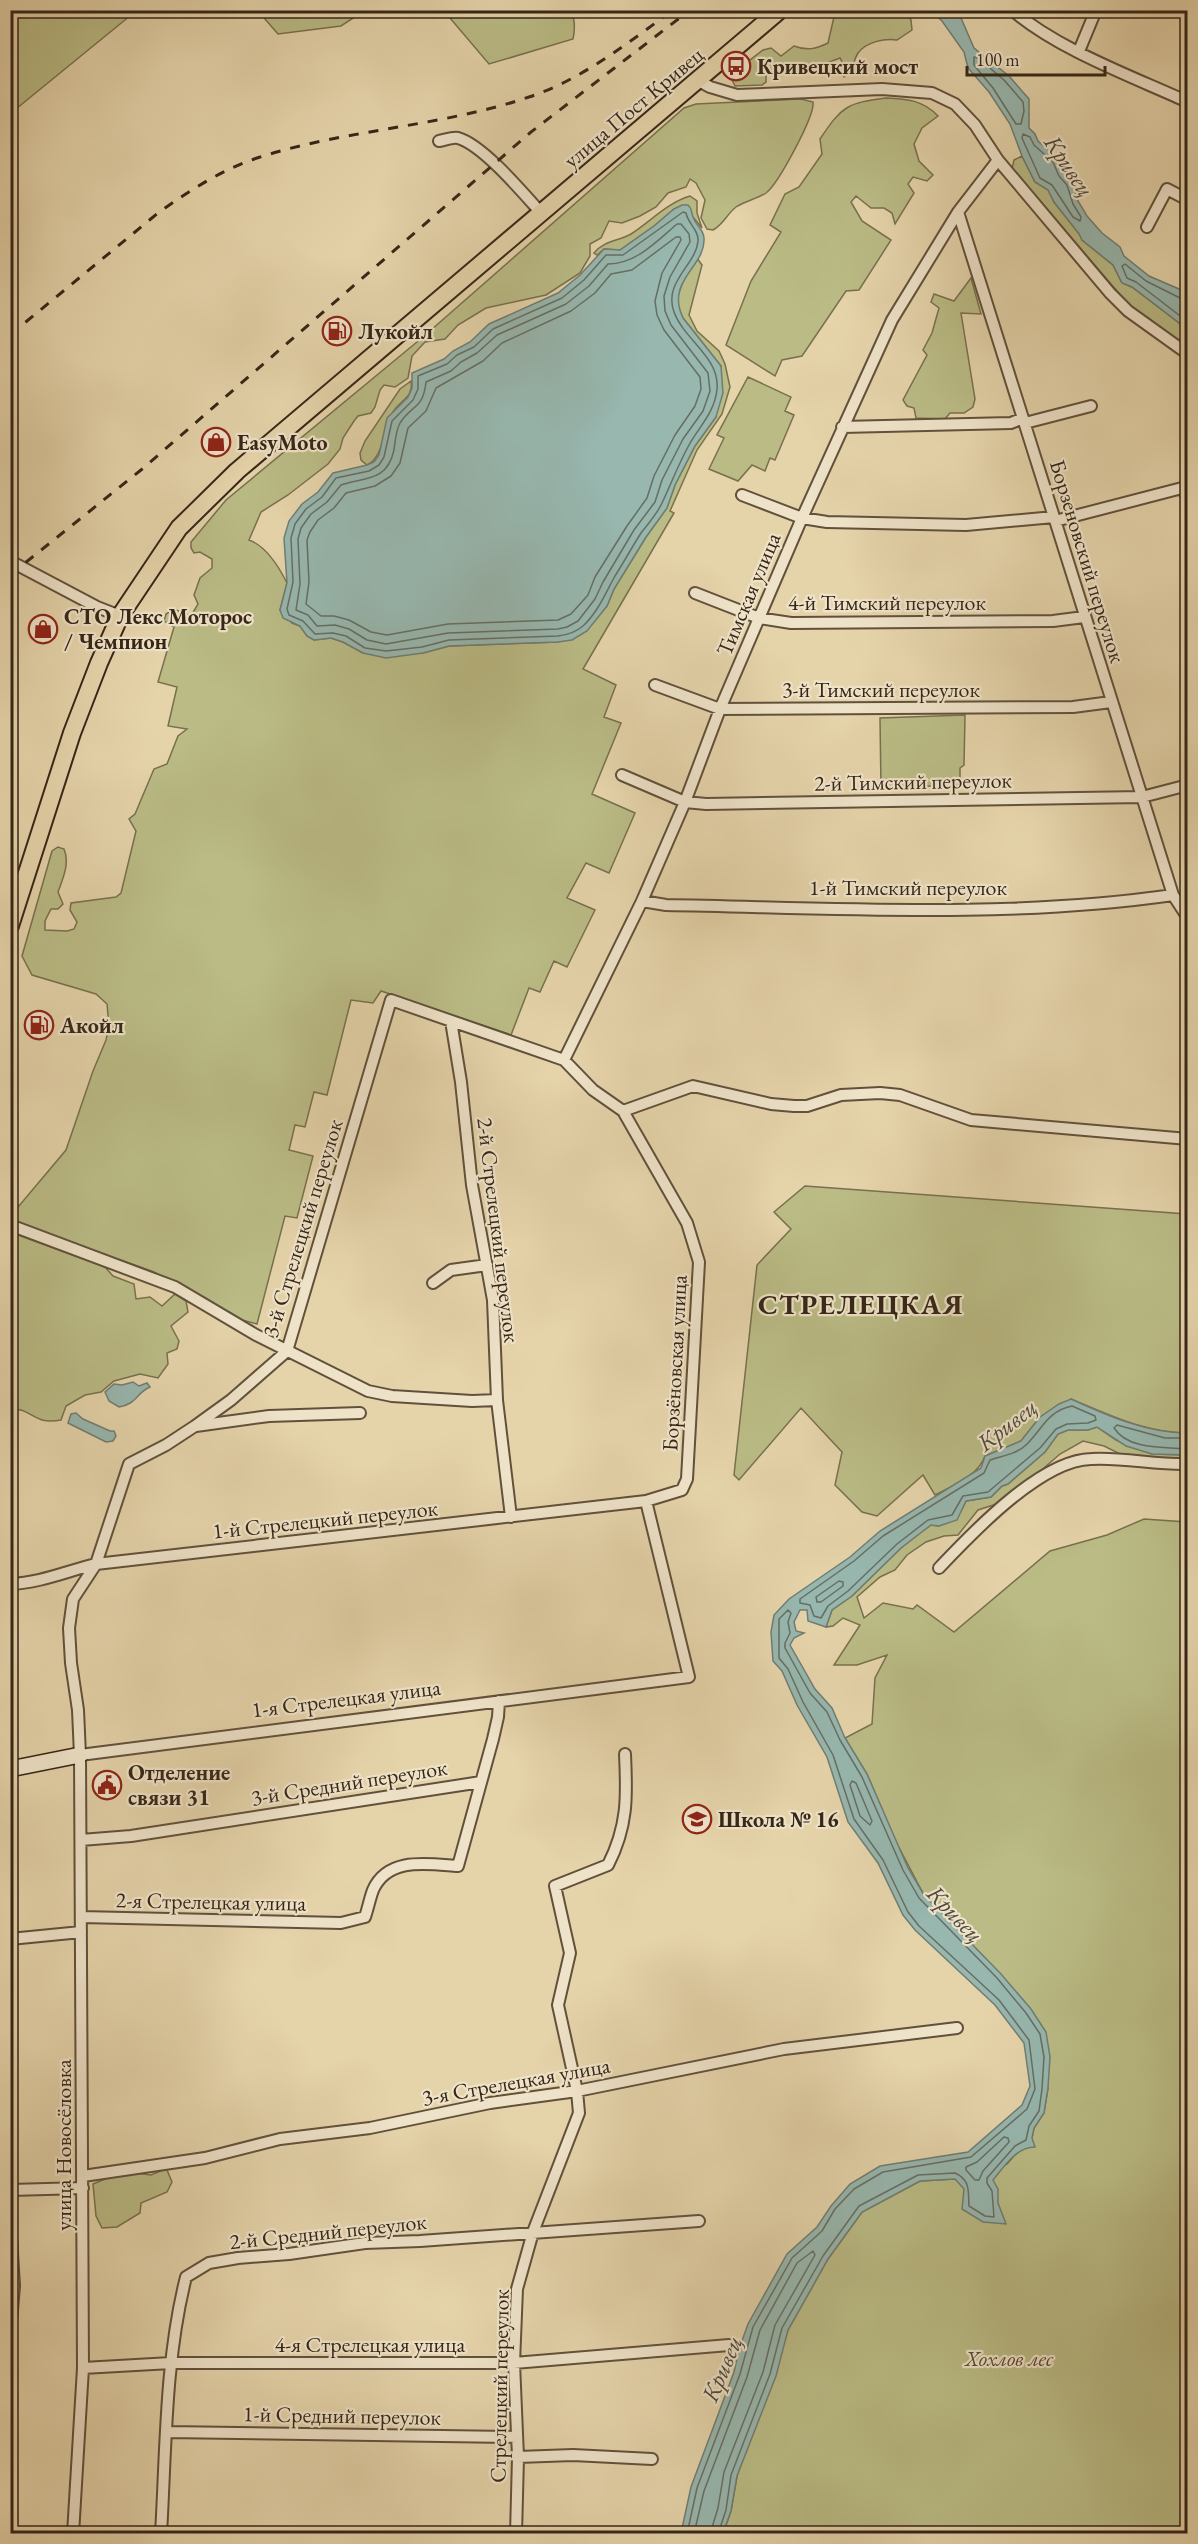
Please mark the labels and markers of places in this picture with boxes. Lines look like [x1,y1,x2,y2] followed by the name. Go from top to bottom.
[720,50,752,82] bus stop icon: Кривецкий мост
[757,52,918,81] place label: Кривецкий мост
[321,315,353,347] fuel station icon: Лукойл
[358,317,433,346] place label: Лукойл
[200,426,232,458] shop icon: EasyMoto
[237,428,328,457] place label: EasyMoto
[64,602,252,656] place label: СТО Лекс Моторос / Чемпион
[27,613,59,645] shop icon: СТО Лекс Моторос / Чемпион
[23,1009,55,1041] fuel station icon: Акойл
[59,1011,124,1040] place label: Акойл
[128,1758,230,1812] place label: Отделение связи 31
[91,1769,123,1801] public building icon: Отделение связи 31
[681,1803,713,1835] school or university icon: Школа № 16
[718,1805,839,1834] place label: Школа № 16

